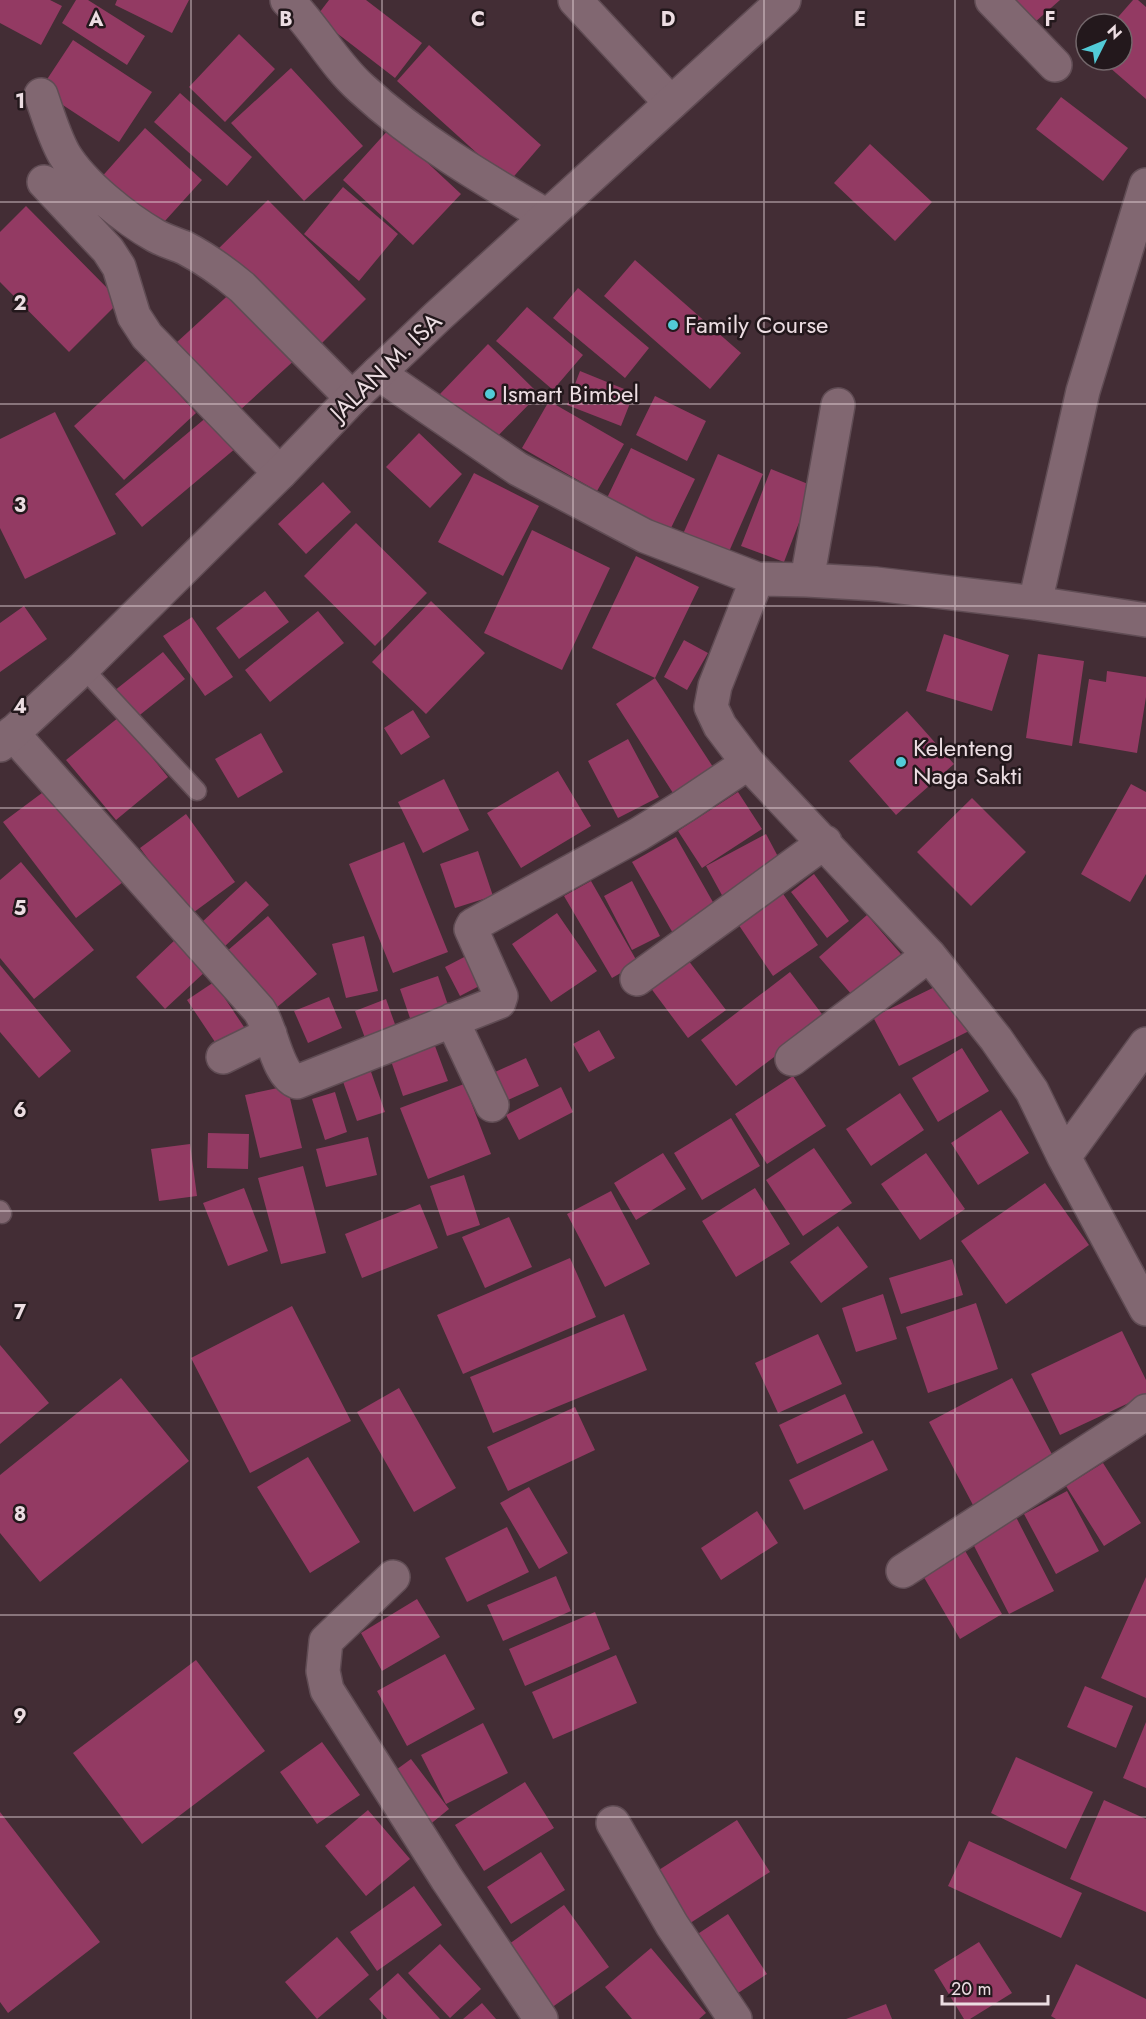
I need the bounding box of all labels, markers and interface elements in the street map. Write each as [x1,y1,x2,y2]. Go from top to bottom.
text: A [88,5,104,34]
text: B [279,5,293,34]
text: C [471,5,485,34]
text: D [661,5,675,34]
text: E [854,5,866,34]
text: F [1044,5,1056,34]
north arrow [1074,12,1134,72]
text: N [1102,20,1127,45]
text: 1 [15,87,25,116]
text: 2 [13,289,27,318]
street label: JALAN M. ISA [320,304,450,431]
place label: Family Course [685,307,828,342]
marker: Family Course [666,318,680,332]
place label: Ismart Bimbel [502,376,639,411]
marker: Ismart Bimbel [483,387,497,401]
text: 3 [14,491,26,520]
text: 4 [13,692,27,721]
place label: Kelenteng Naga Sakti [913,730,1023,793]
marker: Kelenteng Naga Sakti [894,755,908,769]
text: 5 [14,894,27,923]
text: 6 [13,1096,27,1125]
text: 7 [14,1298,27,1327]
text: 8 [14,1500,26,1529]
text: 9 [13,1702,27,1731]
scale bar [942,1968,1048,2006]
text: 20 m [951,1976,991,2002]

